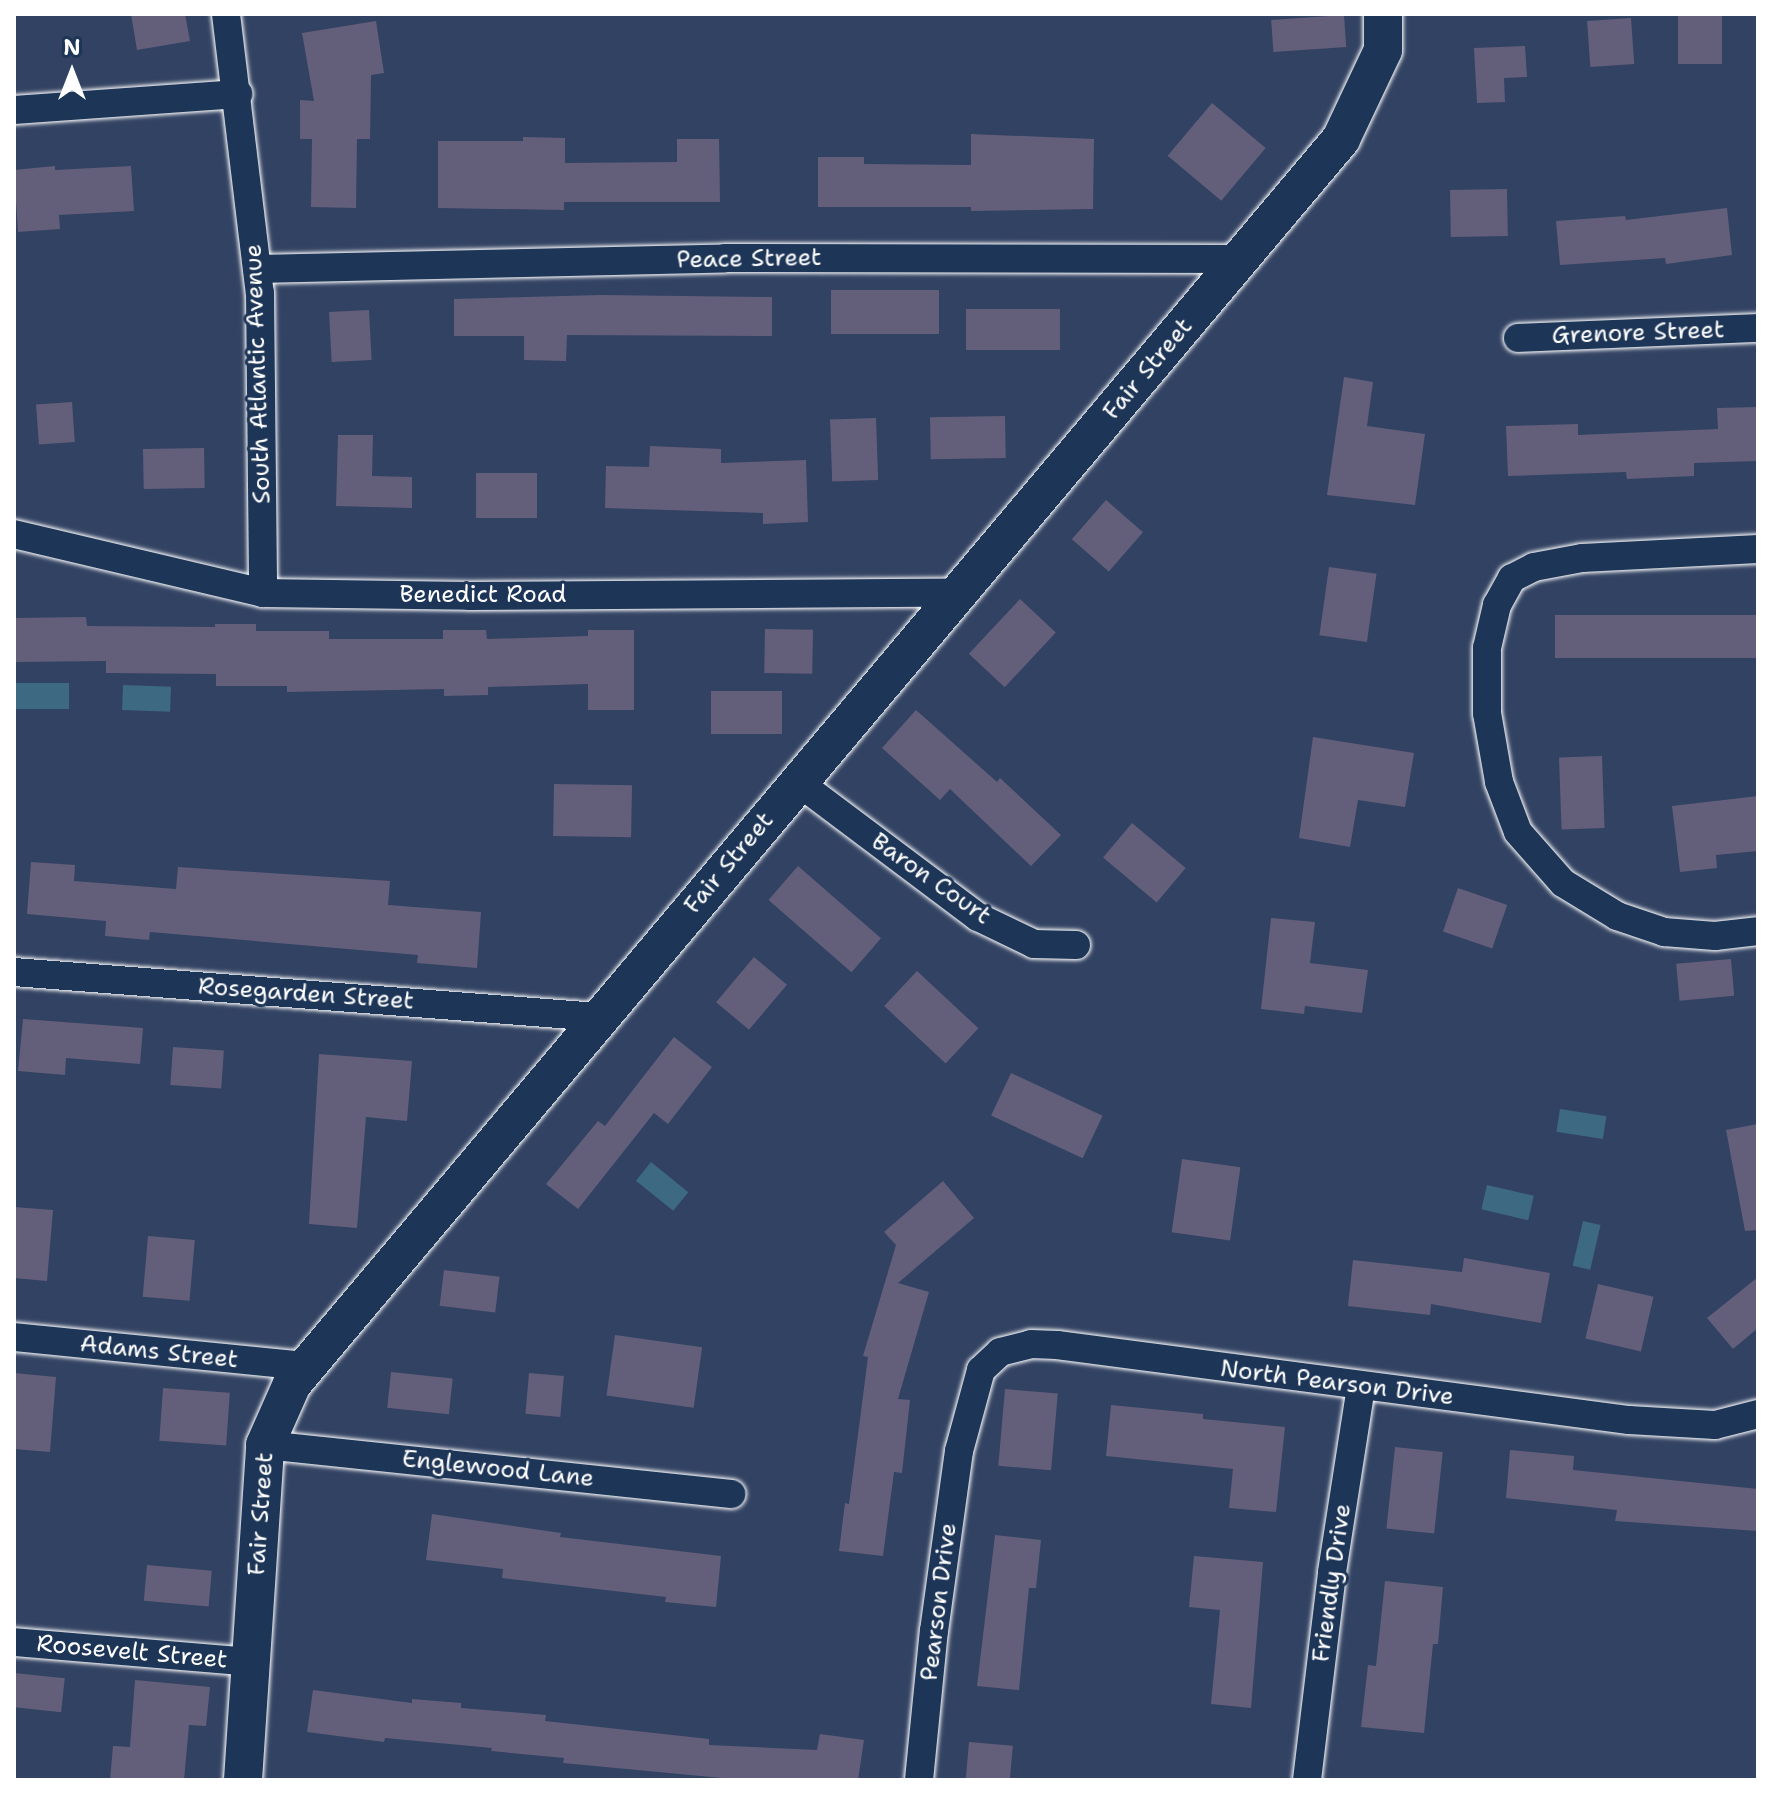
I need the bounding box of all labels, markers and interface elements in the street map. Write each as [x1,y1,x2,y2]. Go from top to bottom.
north arrow [32,32,112,112]
text: N [63,33,81,62]
street label: Peace Street [676,243,822,275]
street label: South Atlantic Avenue [239,244,277,504]
street label: Fair Street [1097,312,1199,426]
street label: Grenore Street [1551,316,1725,350]
street label: Benedict Road [399,581,567,609]
street label: Fair Street [678,806,780,920]
street label: Baron Court [866,827,996,931]
street label: Rosegarden Street [197,972,415,1016]
street label: Adams Street [79,1329,239,1375]
street label: North Pearson Drive [1219,1354,1455,1412]
street label: Englewood Lane [401,1445,595,1493]
street label: Fair Street [242,1451,280,1577]
street label: Friendly Drive [1307,1502,1357,1664]
street label: Pearson Drive [915,1521,963,1683]
street label: Roosevelt Street [35,1629,229,1675]

